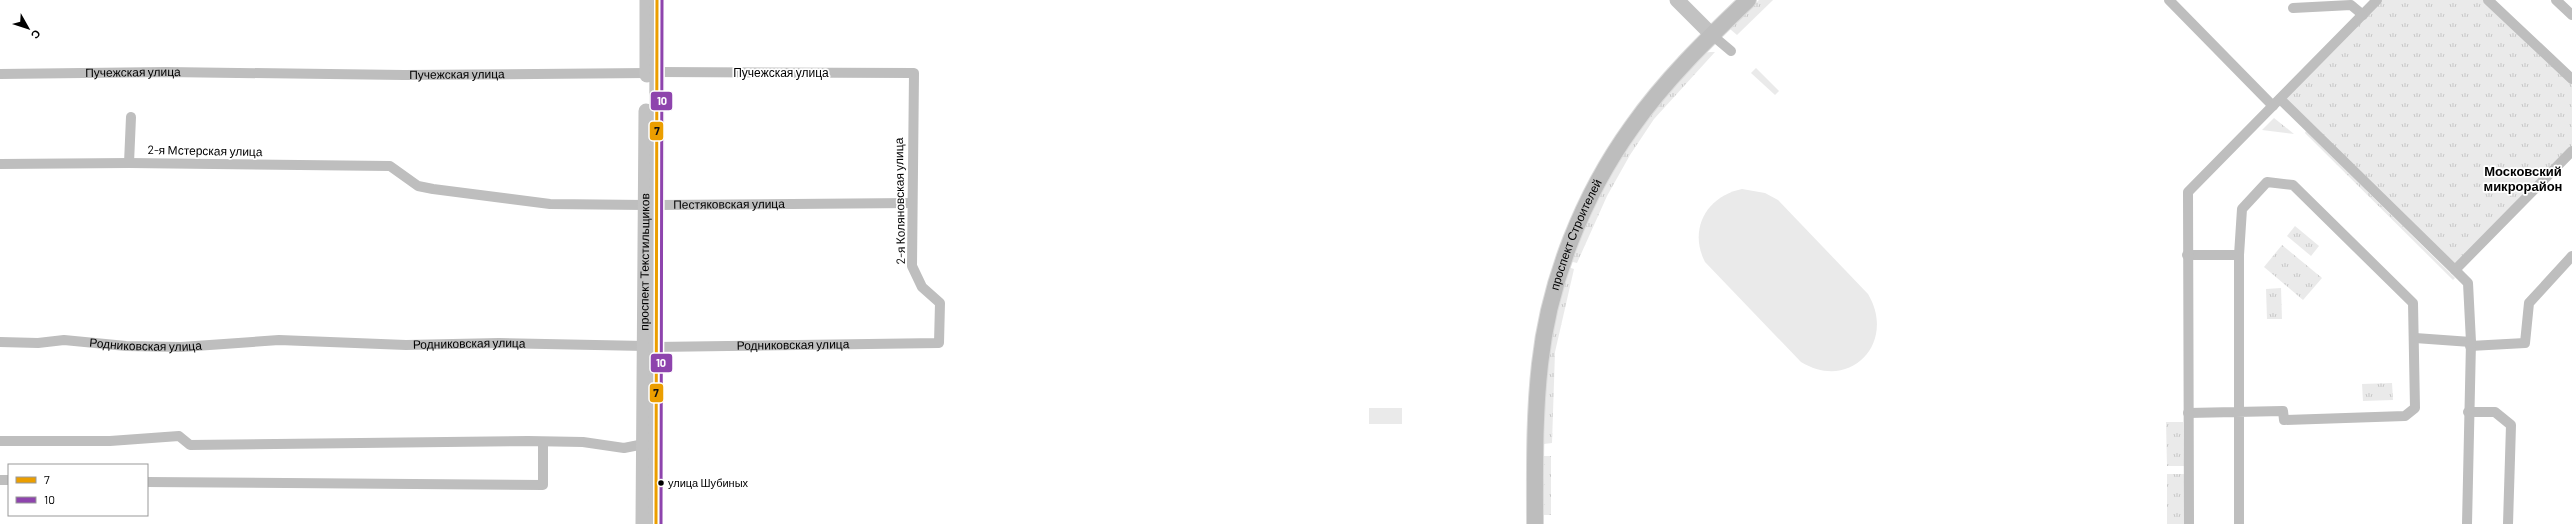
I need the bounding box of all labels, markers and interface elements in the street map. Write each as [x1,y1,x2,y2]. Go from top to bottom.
north arrow [8,8,48,48]
text: С [29,27,44,42]
street label: Пучежская улица [85,64,181,80]
street label: Пучежская улица [733,65,829,80]
street label: Пучежская улица [409,66,505,82]
line badge: 10 [650,91,673,111]
text: 10 [657,94,667,107]
line badge: 7 [649,121,664,141]
text: 7 [654,124,660,137]
street label: 2-я Коляновская улица [891,137,908,264]
street label: 2-я Мстерская улица [147,142,263,159]
district label: Московский микрорайон [2484,163,2562,194]
street label: проспект Строителей [1547,176,1604,292]
street label: проспект Текстильщиков [636,193,652,331]
street label: Пестяковская улица [673,196,785,211]
street label: Родниковская улица [89,334,203,354]
street label: Родниковская улица [413,335,526,352]
street label: Родниковская улица [737,336,850,353]
line badge: 10 [650,353,673,373]
text: 10 [656,356,666,369]
line badge: 7 [649,383,664,403]
text: 7 [653,386,659,399]
legend [8,464,148,516]
text: 7 [44,472,50,486]
place label: улица Шубиных [668,476,749,489]
marker: улица Шубиных [656,478,666,488]
text: 10 [44,492,55,506]

